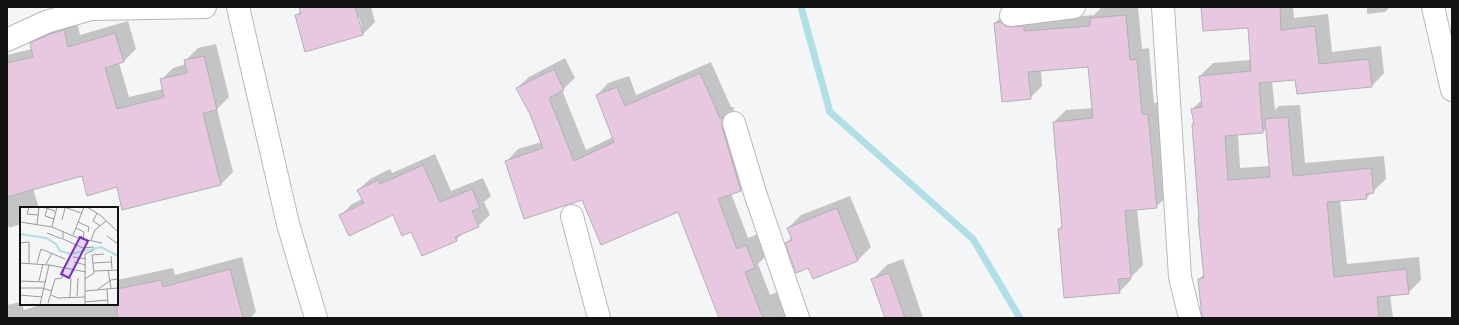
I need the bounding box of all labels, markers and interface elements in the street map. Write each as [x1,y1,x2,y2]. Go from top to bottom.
inset map [20,207,118,305]

